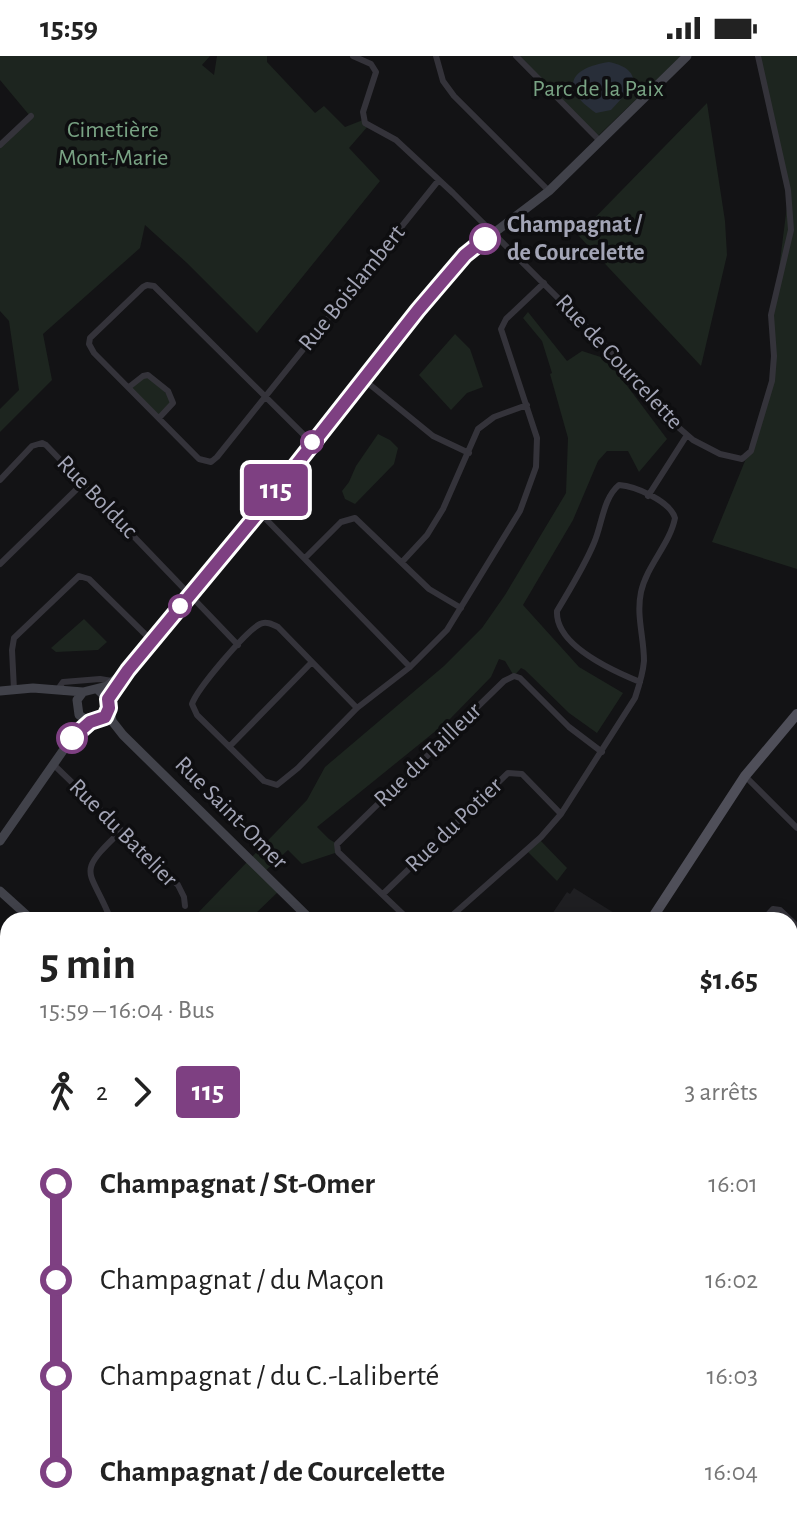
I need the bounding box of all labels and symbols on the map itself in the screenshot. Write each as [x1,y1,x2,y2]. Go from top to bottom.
park label: Parc de la Paix [532,77,664,101]
park label: Cimetière Mont-Marie [58,118,168,170]
place label: Champagnat / de Courcelette [507,213,645,265]
street label: Rue Boislambert [294,220,410,355]
marker: Champagnat / de Courcelette [470,224,500,254]
street label: Rue de Courcelette [551,290,687,434]
unlabelled marker [301,431,323,453]
street label: Rue Bolduc [52,451,142,543]
line badge: 115 [230,464,322,516]
unlabelled marker [169,595,191,617]
street label: Rue du Tailleur [370,698,486,812]
unlabelled marker [57,723,87,753]
street label: Rue Saint-Omer [170,752,292,874]
street label: Rue du Potier [401,773,507,877]
street label: Rue du Batelier [64,774,182,892]

